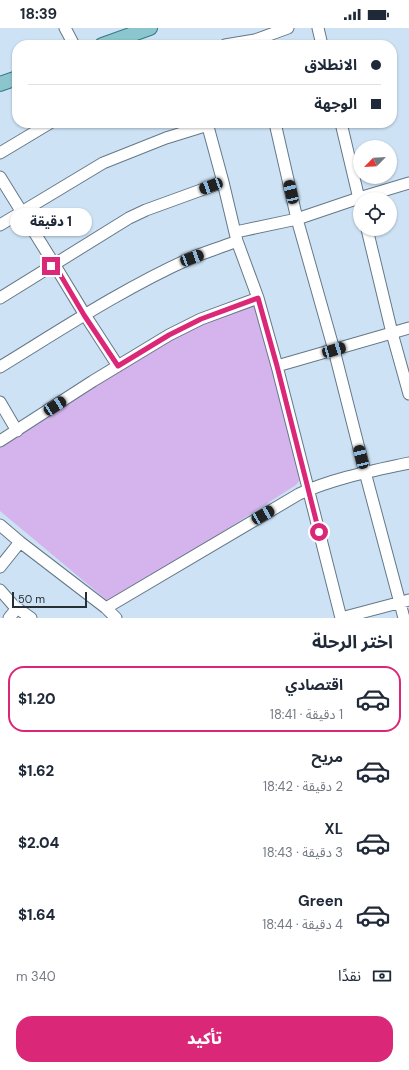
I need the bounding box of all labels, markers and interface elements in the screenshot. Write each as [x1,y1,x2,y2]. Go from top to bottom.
text: 18:39 [20,4,57,24]
text: الانطلاق [305,55,357,75]
text: الوجهة [314,94,357,114]
north arrow [353,140,397,184]
map controls [353,140,397,236]
car [198,176,224,196]
car [282,179,300,205]
button: locate [353,192,397,236]
callout: 1 دقيقة [10,208,92,236]
text: 1 دقيقة [30,213,72,230]
car [179,248,205,268]
route end [42,257,60,275]
car [321,341,347,359]
car [42,394,68,418]
car [352,444,370,470]
car [250,504,276,526]
route start [310,523,328,541]
scale bar [12,590,87,609]
text: 50 m [18,592,45,606]
text: اختر الرحلة [312,630,393,654]
text: اقتصادي [285,675,343,695]
icon: car [355,681,391,717]
text: $1.20 [18,689,56,709]
text: 1 دقيقة · 18:41 [270,706,343,723]
text: مريح [311,747,343,767]
icon: car [355,753,391,789]
text: $1.62 [18,761,54,781]
text: 2 دقيقة · 18:42 [263,778,343,795]
text: XL [325,819,343,839]
icon: car [355,825,391,861]
text: $2.04 [18,833,59,853]
text: 3 دقيقة · 18:43 [263,844,343,861]
text: Green [298,891,343,911]
icon: car [355,897,391,933]
text: $1.64 [18,905,55,925]
text: 4 دقيقة · 18:44 [262,916,343,933]
icon: cash [371,965,393,987]
text: نقدًا [338,966,361,986]
text: 340 m [16,968,56,985]
button: تأكيد [16,1016,393,1062]

